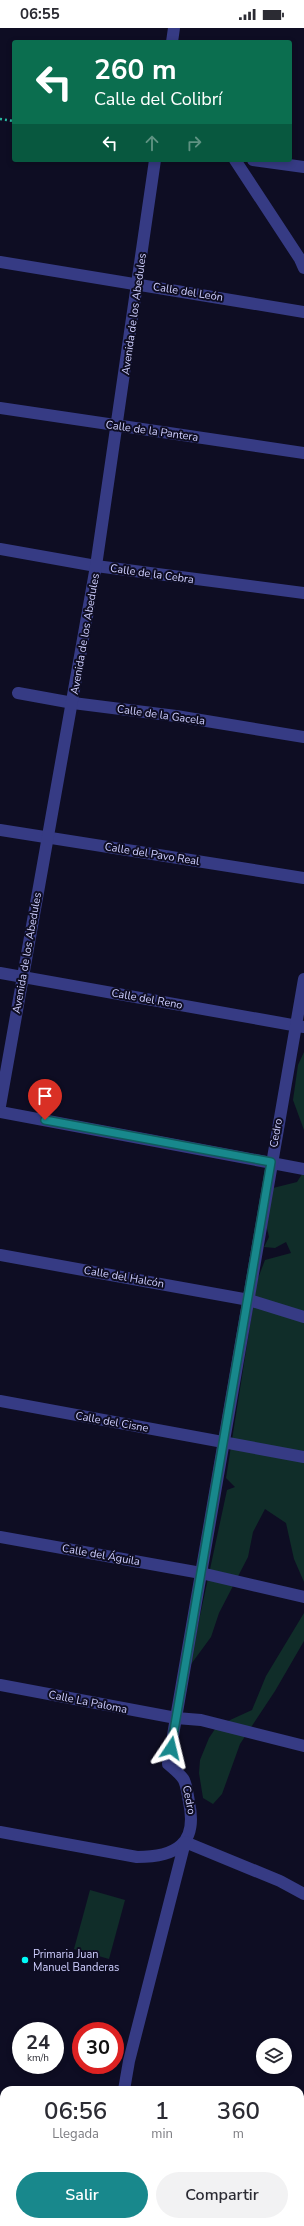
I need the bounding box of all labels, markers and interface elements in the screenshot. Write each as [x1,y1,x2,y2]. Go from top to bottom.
text: 06:55 [20,4,60,24]
text: 260 m [94,51,177,89]
icon: left [28,56,80,108]
text: Calle del Colibrí [94,87,222,111]
icon: left [99,132,121,154]
icon: ahead [141,132,163,154]
icon: right [183,132,205,154]
street label: Avenida de los Abedules [118,252,150,376]
street label: Calle del León [152,279,224,305]
street label: Calle de la Pantera [105,417,199,445]
street label: Calle de la Cebra [109,561,195,587]
street label: Avenida de los Abedules [67,572,103,696]
street label: Calle de la Gacela [116,701,206,729]
street label: Calle del Pavo Real [104,839,201,869]
street label: Avenida de los Abedules [9,891,45,1015]
street label: Calle del Reno [110,985,184,1013]
pin [28,1079,62,1120]
icon: arrive [34,1085,56,1107]
street label: Cedro [266,1117,286,1149]
street label: Calle del Halcón [83,1263,165,1291]
street label: Calle del Cisne [74,1408,150,1436]
street label: Calle del Águila [61,1540,141,1569]
street label: Calle La Paloma [47,1687,129,1717]
position arrow [150,1727,192,1769]
street label: Cedro [179,1784,199,1816]
place label: Primaria Juan Manuel Banderas [33,1947,119,1975]
marker: Primaria Juan Manuel Banderas [20,1955,30,1965]
speed limit sign: 30 [72,2022,124,2074]
text: 24 [26,2029,50,2056]
map controls [256,2038,292,2074]
button: layers [256,2038,292,2074]
text: km/h [27,2051,49,2065]
text: 06:56 [44,2095,107,2127]
text: 1 [155,2095,169,2127]
text: 360 [217,2095,260,2127]
text: Llegada [52,2125,99,2143]
text: min [151,2125,173,2143]
text: m [233,2125,244,2143]
button: Salir [16,2172,148,2218]
button: Compartir [156,2172,288,2218]

